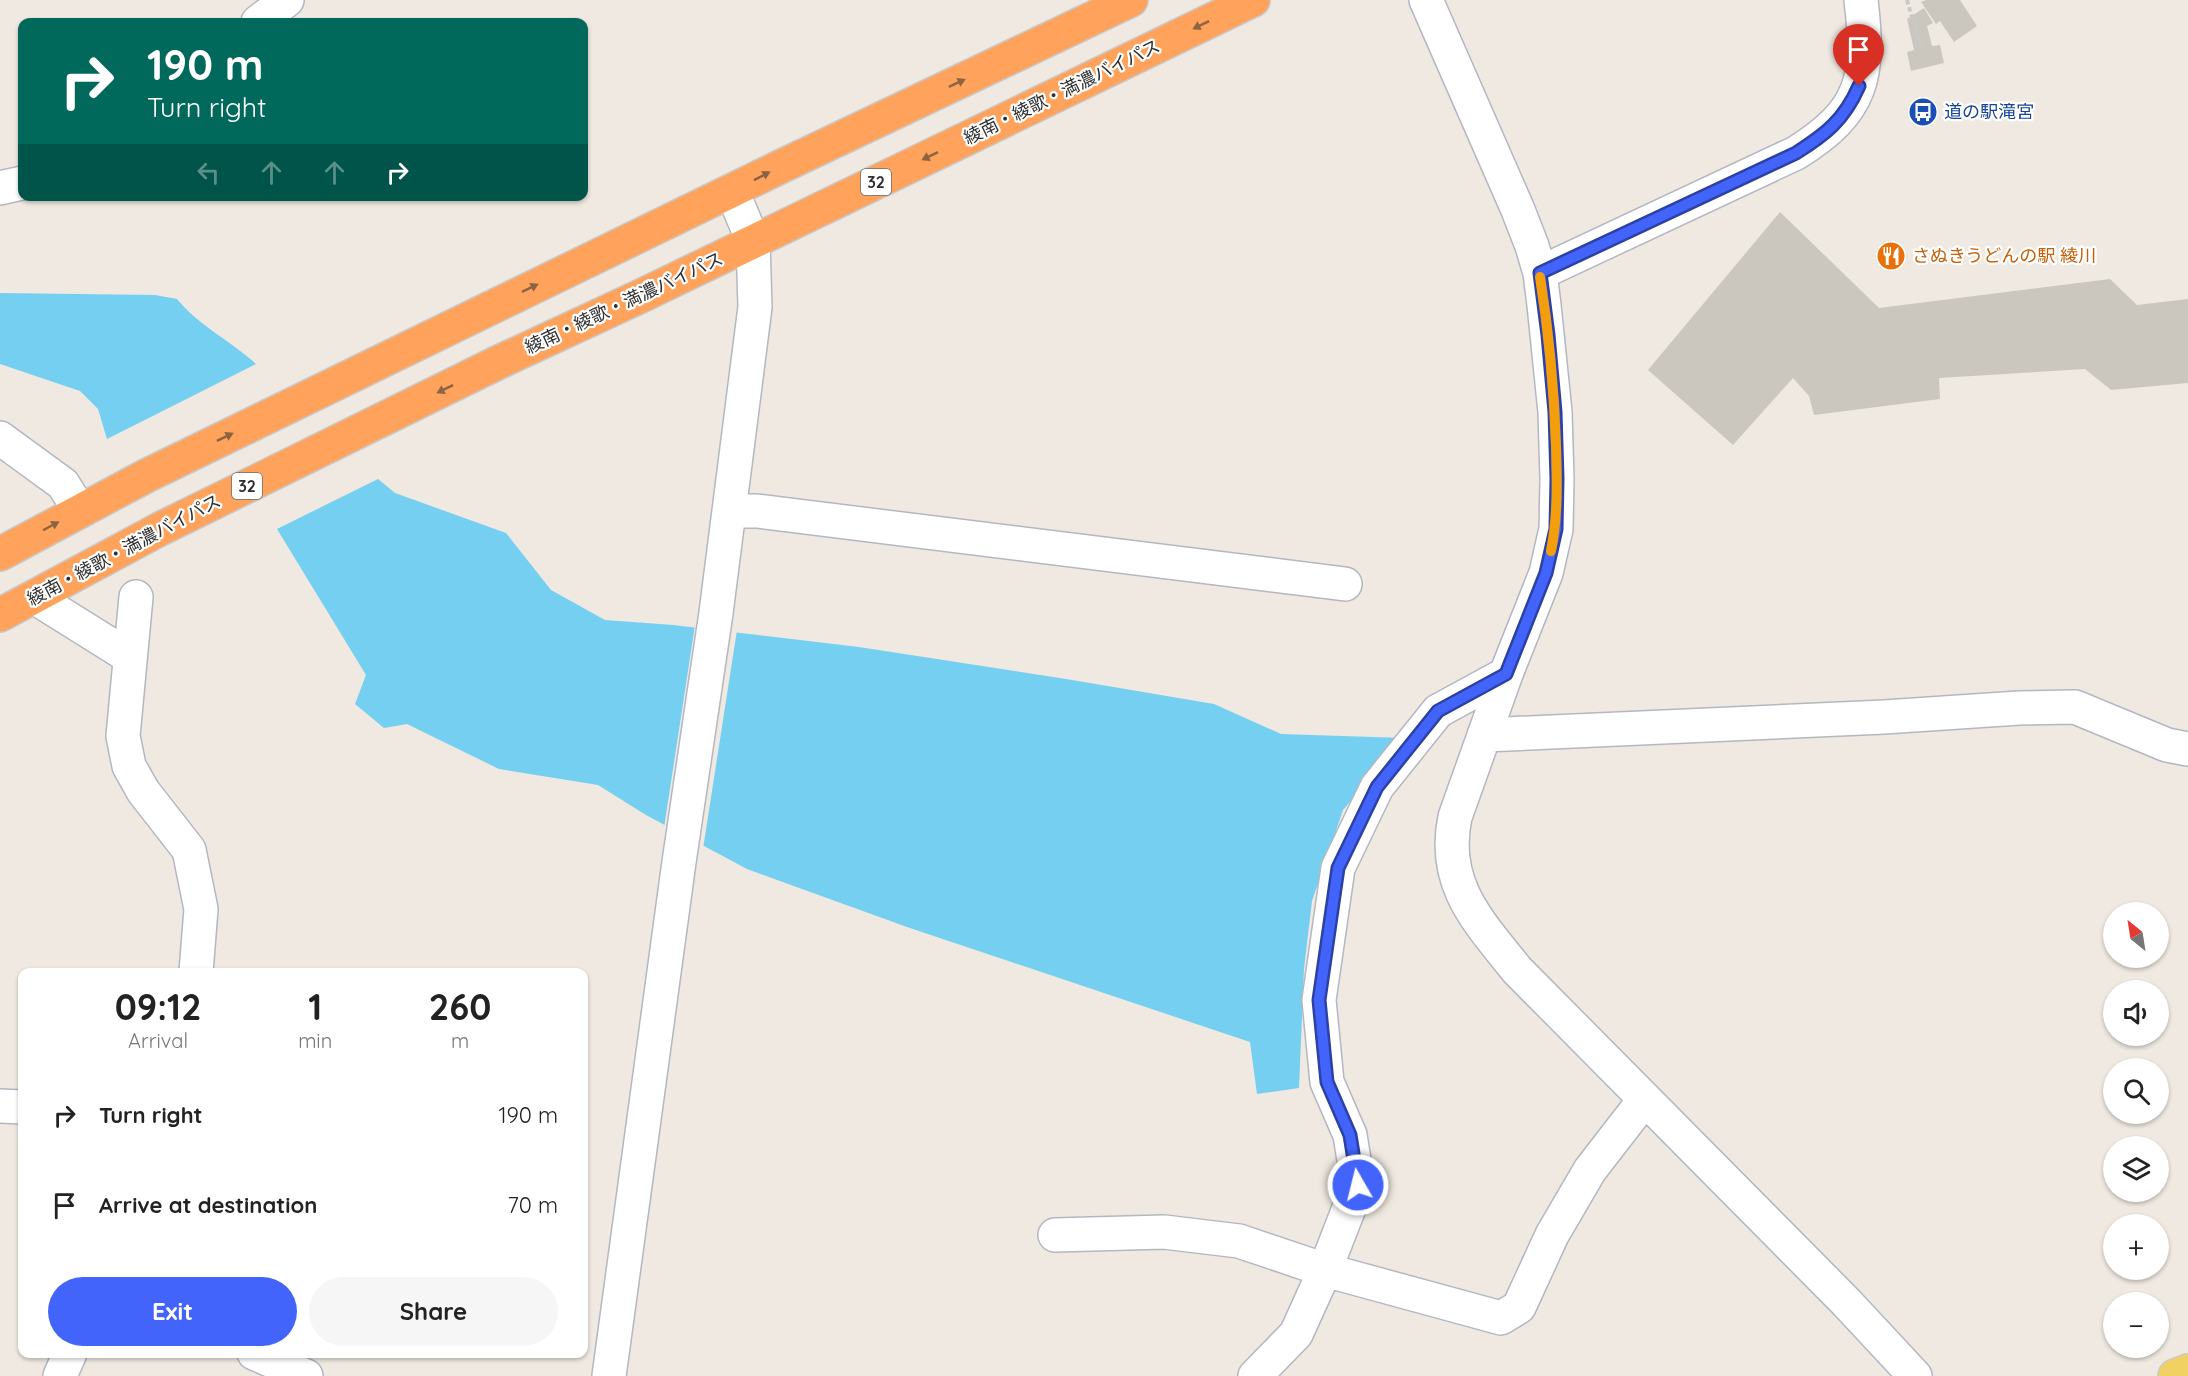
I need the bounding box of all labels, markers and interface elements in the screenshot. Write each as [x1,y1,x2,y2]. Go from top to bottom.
one-way arrow [1192,21,1209,30]
pin [1833,24,1884,86]
icon: arrive [1842,33,1875,66]
street label: 綾南・綾歌・満濃バイパス [960,34,1164,149]
text: 190 m [147,38,263,91]
icon: right [48,42,126,120]
one-way arrow [948,78,965,87]
text: Turn right [147,90,266,124]
bus stop icon: 道の駅滝宮 [1907,96,1939,128]
place label: 道の駅滝宮 [1944,100,2034,123]
one-way arrow [922,151,939,161]
icon: left [192,156,225,189]
icon: ahead [255,156,288,189]
icon: ahead [318,156,351,189]
icon: right [381,156,414,189]
road number: 32 [861,169,891,195]
one-way arrow [754,171,771,181]
restaurant icon: さぬきうどんの駅 綾川 [1875,240,1907,272]
place label: さぬきうどんの駅 綾川 [1912,244,2096,267]
street label: 綾南・綾歌・満濃バイパス [521,247,726,359]
one-way arrow [521,284,538,293]
one-way arrow [436,384,453,394]
one-way arrow [216,432,233,442]
road number: 32 [232,473,262,499]
street label: 綾南・綾歌・満濃バイパス [23,489,224,610]
one-way arrow [43,521,60,531]
north arrow [2103,902,2169,968]
map controls [2103,902,2169,1358]
button: sound [2103,980,2169,1046]
text: 09:12 [115,984,202,1029]
text: 1 [308,984,322,1029]
text: 260 [429,984,491,1029]
text: Arrival [128,1028,188,1053]
text: min [298,1028,332,1053]
text: m [451,1028,469,1053]
button: search [2103,1058,2169,1124]
icon: right [48,1099,81,1132]
text: Turn right [99,1101,203,1129]
text: 190 m [498,1101,558,1129]
button: layers [2103,1136,2169,1202]
position arrow [1326,1153,1390,1217]
icon: arrive [48,1189,81,1222]
text: Arrive at destination [99,1191,317,1219]
text: 70 m [508,1191,558,1219]
button: + [2103,1214,2169,1280]
button: Exit [48,1277,297,1346]
button: Share [309,1277,558,1346]
button: − [2103,1292,2169,1358]

